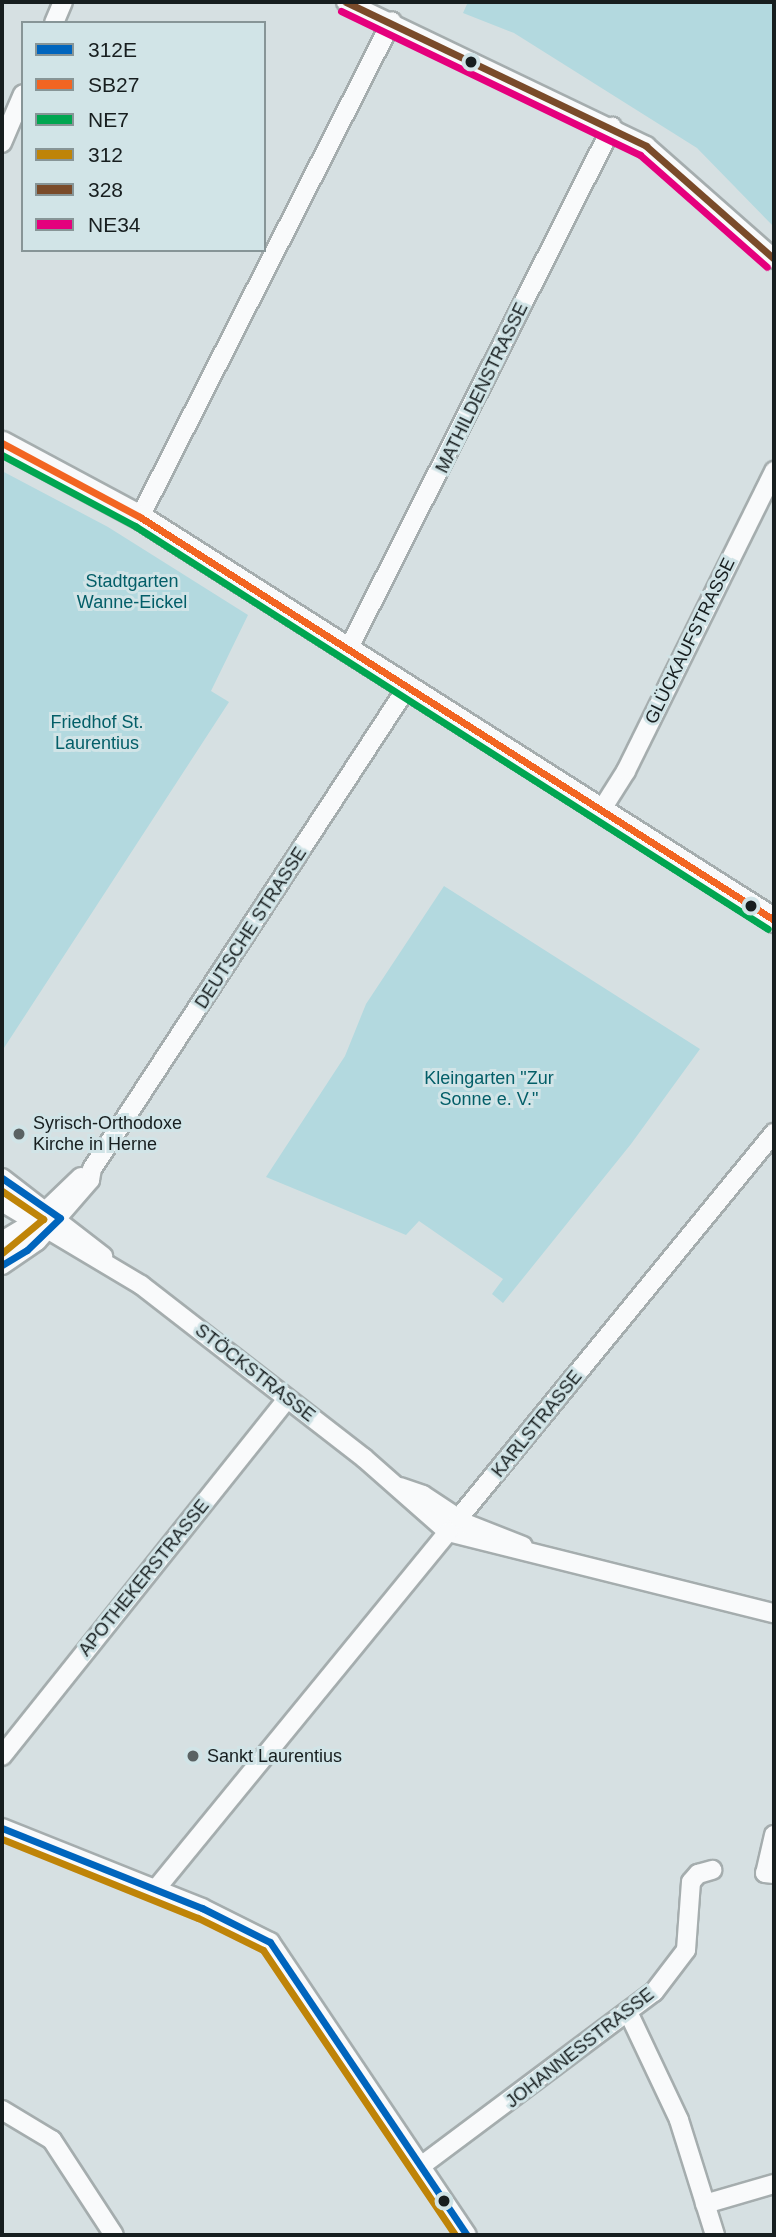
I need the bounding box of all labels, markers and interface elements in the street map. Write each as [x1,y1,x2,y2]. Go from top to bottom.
legend [21,21,266,252]
text: 312E [88,38,137,61]
unlabelled marker [464,55,478,69]
text: SB27 [88,73,139,96]
text: NE7 [88,108,129,131]
text: 312 [88,143,123,166]
text: 328 [88,178,123,201]
text: NE34 [88,213,141,236]
street label: MATHILDENSTRASSE [431,299,533,477]
street label: GLÜCKAUFSTRASSE [640,554,740,728]
park label: Stadtgarten Wanne-Eickel [77,571,187,614]
park label: Friedhof St. Laurentius [50,712,144,754]
street label: DEUTSCHE STRASSE [191,843,311,1013]
unlabelled marker [744,899,758,913]
park label: Kleingarten "Zur Sonne e. V." [424,1068,554,1110]
place label: Syrisch-Orthodoxe Kirche in Herne [33,1113,182,1156]
marker: Syrisch-Orthodoxe Kirche in Herne [11,1126,27,1142]
street label: STÖCKSTRASSE [191,1320,319,1426]
street label: KARLSTRASSE [487,1366,587,1482]
street label: APOTHEKERSTRASSE [74,1495,214,1661]
place label: Sankt Laurentius [207,1745,342,1767]
marker: Sankt Laurentius [185,1748,201,1764]
street label: JOHANNESSTRASSE [502,1983,658,2113]
unlabelled marker [437,2194,451,2208]

